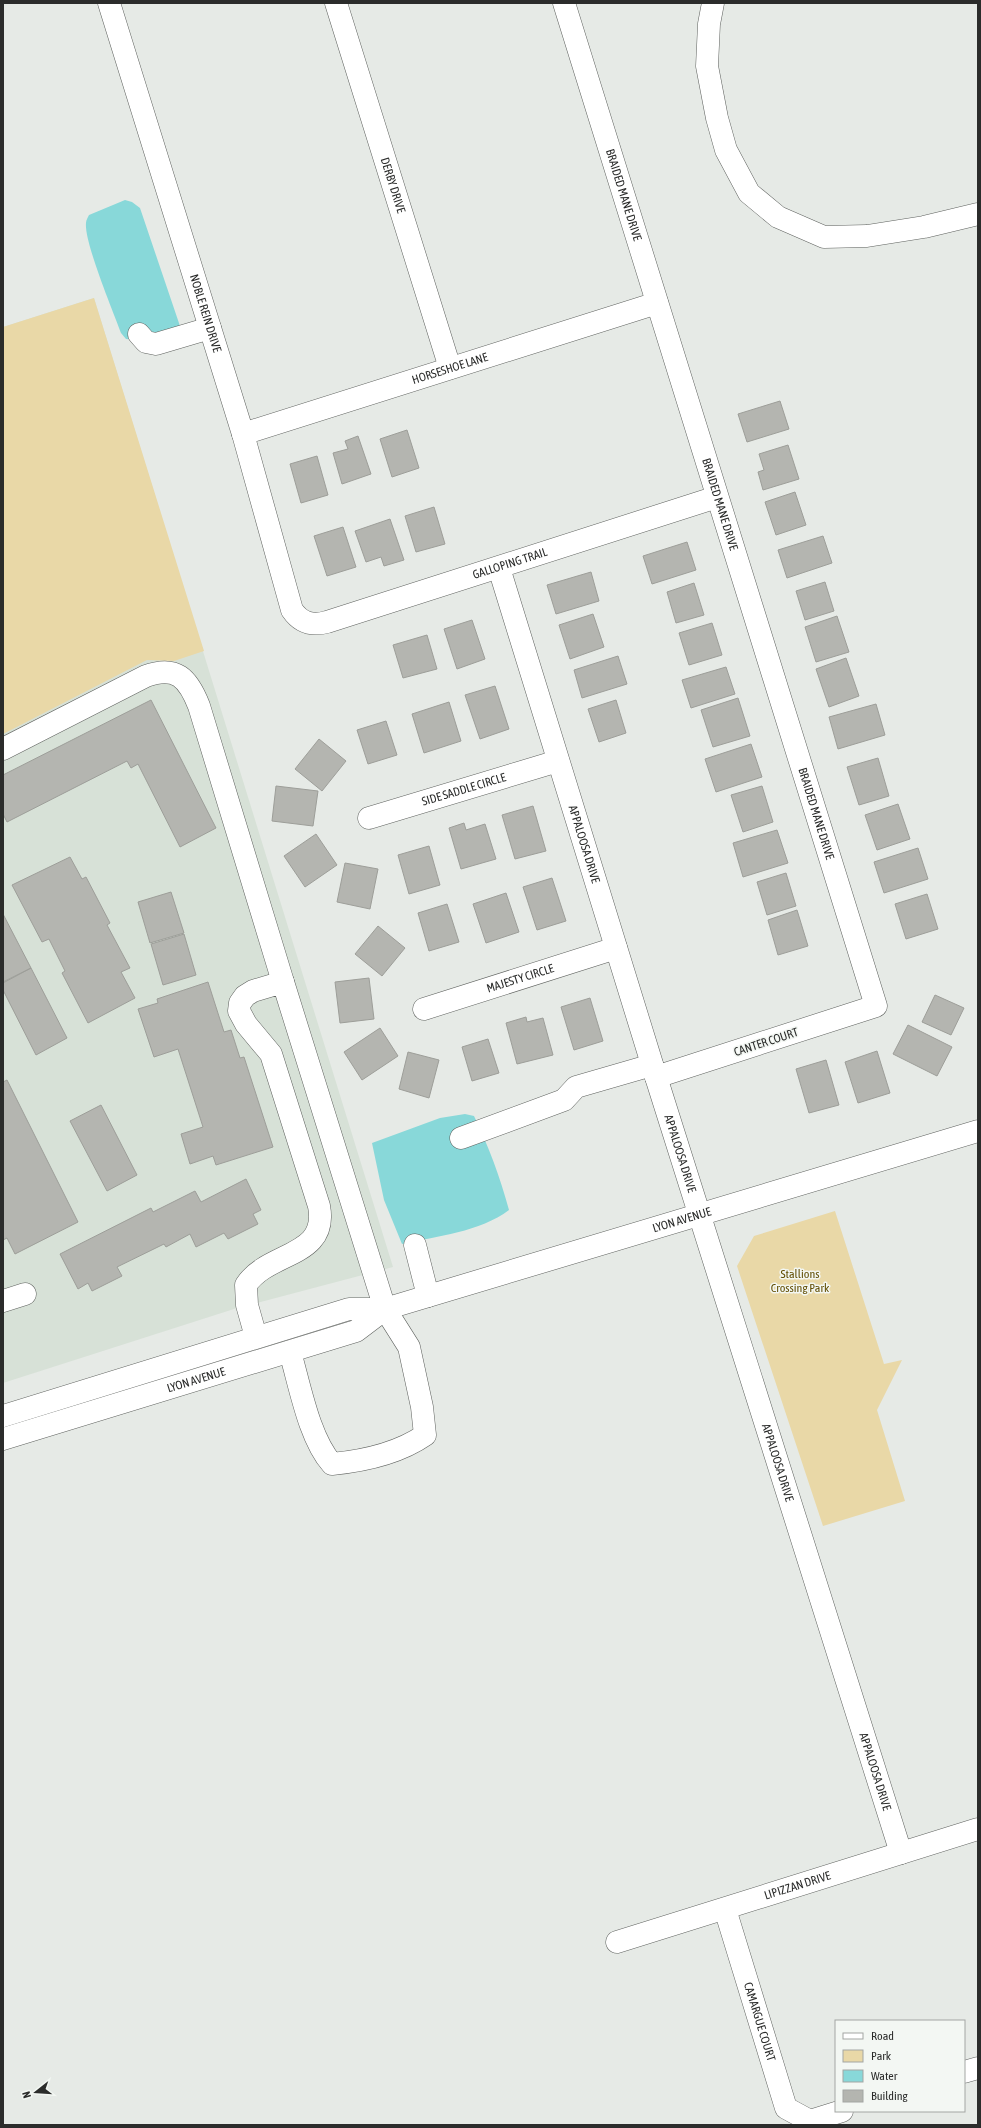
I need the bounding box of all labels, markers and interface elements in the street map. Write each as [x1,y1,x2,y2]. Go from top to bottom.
street label: BRAIDED MANE DRIVE [603,147,645,243]
street label: DERBY DRIVE [378,156,408,215]
street label: NOBLE REIN DRIVE [187,273,224,354]
street label: HORSESHOE LANE [410,350,490,387]
street label: BRAIDED MANE DRIVE [699,457,741,552]
street label: GALLOPING TRAIL [471,545,549,582]
street label: BRAIDED MANE DRIVE [795,766,837,861]
street label: SIDE SADDLE CIRCLE [420,770,507,809]
street label: APPALOOSA DRIVE [566,803,603,885]
street label: MAJESTY CIRCLE [485,961,556,996]
street label: CANTER COURT [732,1025,801,1059]
street label: APPALOOSA DRIVE [661,1113,699,1194]
street label: LYON AVENUE [651,1205,713,1235]
park label: Stallions Crossing Park [771,1267,830,1295]
street label: LYON AVENUE [165,1364,227,1395]
street label: APPALOOSA DRIVE [759,1422,797,1503]
street label: APPALOOSA DRIVE [856,1731,894,1812]
street label: LIPIZZAN DRIVE [762,1869,832,1903]
street label: CAMARGUE COURT [741,1981,778,2064]
legend [835,2020,965,2112]
text: Road [871,2029,894,2043]
text: Park [871,2049,892,2063]
text: Water [871,2069,898,2083]
north arrow [16,2072,56,2112]
text: Building [871,2089,909,2103]
text: N [20,2090,33,2100]

